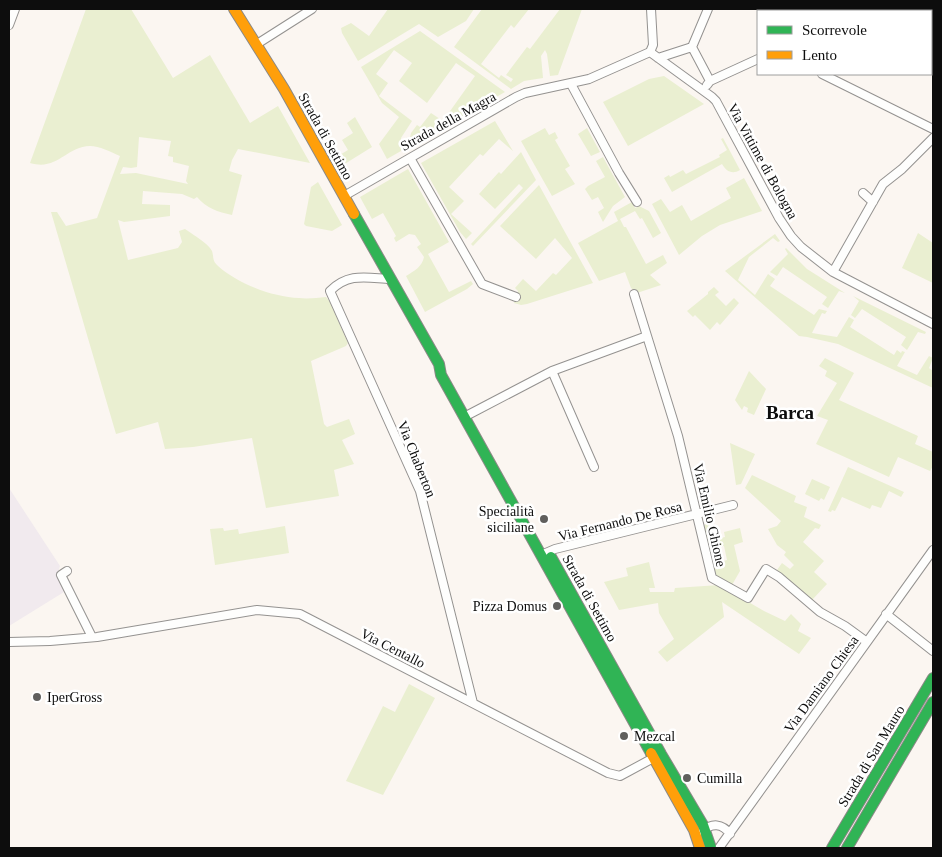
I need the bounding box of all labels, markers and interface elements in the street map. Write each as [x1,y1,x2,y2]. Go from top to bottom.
legend [757,10,932,75]
text: Scorrevole [802,22,867,38]
text: Lento [802,47,837,63]
street label: Strada della Magra [398,89,499,154]
street label: Strada di Settimo [295,90,356,182]
street label: Via Vittime di Bologna [725,101,801,222]
district label: Barca [766,402,815,423]
street label: Via Chaberton [394,419,439,500]
street label: Via Emilio Ghione [690,462,729,568]
street label: Via Fernando De Rosa [557,499,684,544]
place label: Specialità siciliane [479,504,535,535]
marker: Specialità siciliane [538,513,550,525]
street label: Strada di Settimo [559,552,620,644]
place label: Pizza Domus [473,599,547,614]
marker: Pizza Domus [551,600,563,612]
street label: Via Centallo [358,626,428,671]
street label: Via Damiano Chiesa [781,632,862,736]
place label: IperGross [47,690,102,705]
marker: IperGross [31,691,43,703]
street label: Strada di San Mauro [835,703,908,810]
place label: Mezcal [634,729,675,744]
marker: Mezcal [618,730,630,742]
place label: Cumilla [697,771,743,786]
marker: Cumilla [681,772,693,784]

